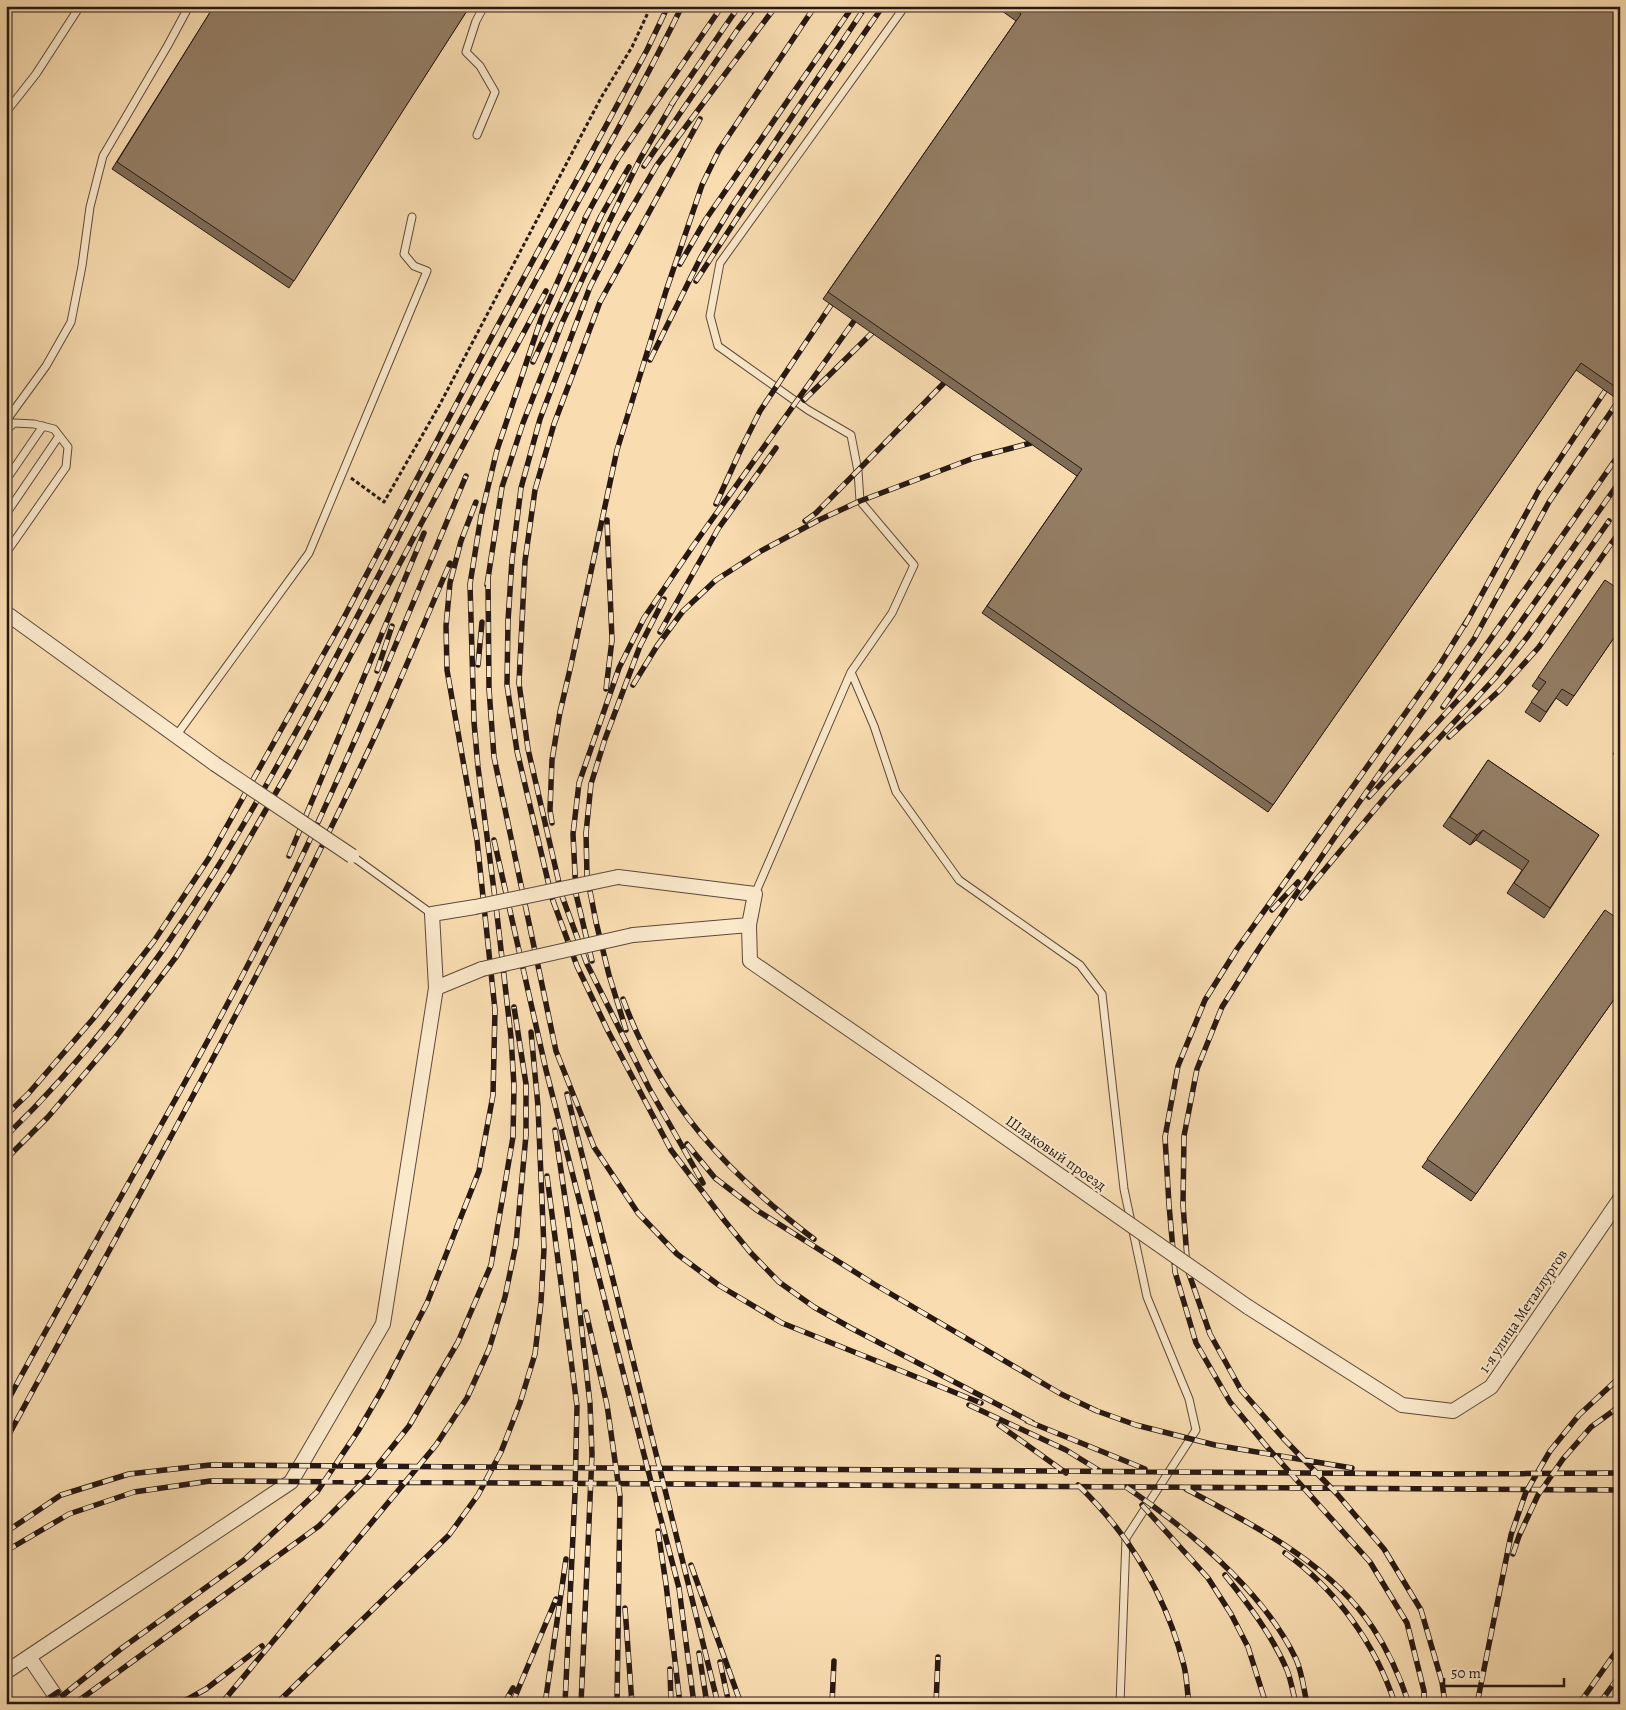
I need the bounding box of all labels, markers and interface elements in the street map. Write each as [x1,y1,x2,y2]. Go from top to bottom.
street label: Шлаковый проезд [1002,1111,1110,1195]
street label: 1-я улица Металлургов [1474,1245,1572,1377]
scale bar [1444,1655,1564,1687]
text: 50 m [1451,1663,1481,1683]

